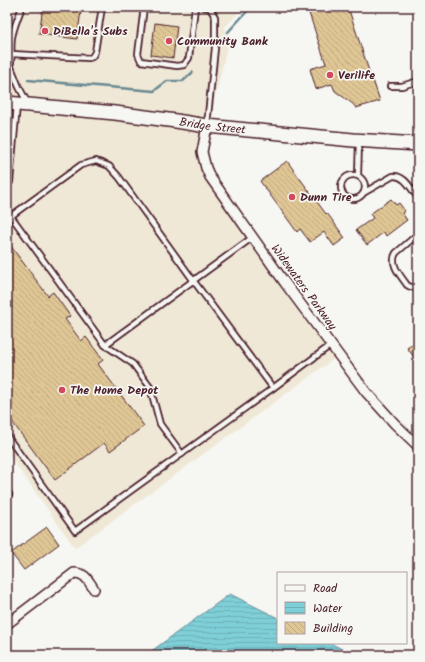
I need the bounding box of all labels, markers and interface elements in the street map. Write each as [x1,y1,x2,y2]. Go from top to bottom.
place label: DiBella's Subs [53,22,128,41]
marker: DiBella's Subs [40,26,50,36]
place label: Community Bank [177,32,269,51]
marker: Community Bank [164,36,174,46]
place label: Verilife [338,66,375,85]
marker: Verilife [325,70,335,80]
street label: Bridge Street [178,113,247,140]
place label: Dunn Tire [300,188,352,207]
marker: Dunn Tire [287,192,297,202]
street label: Widewaters Parkway [266,240,342,335]
place label: The Home Depot [70,381,159,400]
marker: The Home Depot [57,385,67,395]
legend [277,572,407,644]
text: Road [313,579,338,598]
text: Water [313,599,343,618]
text: Building [313,619,353,638]

